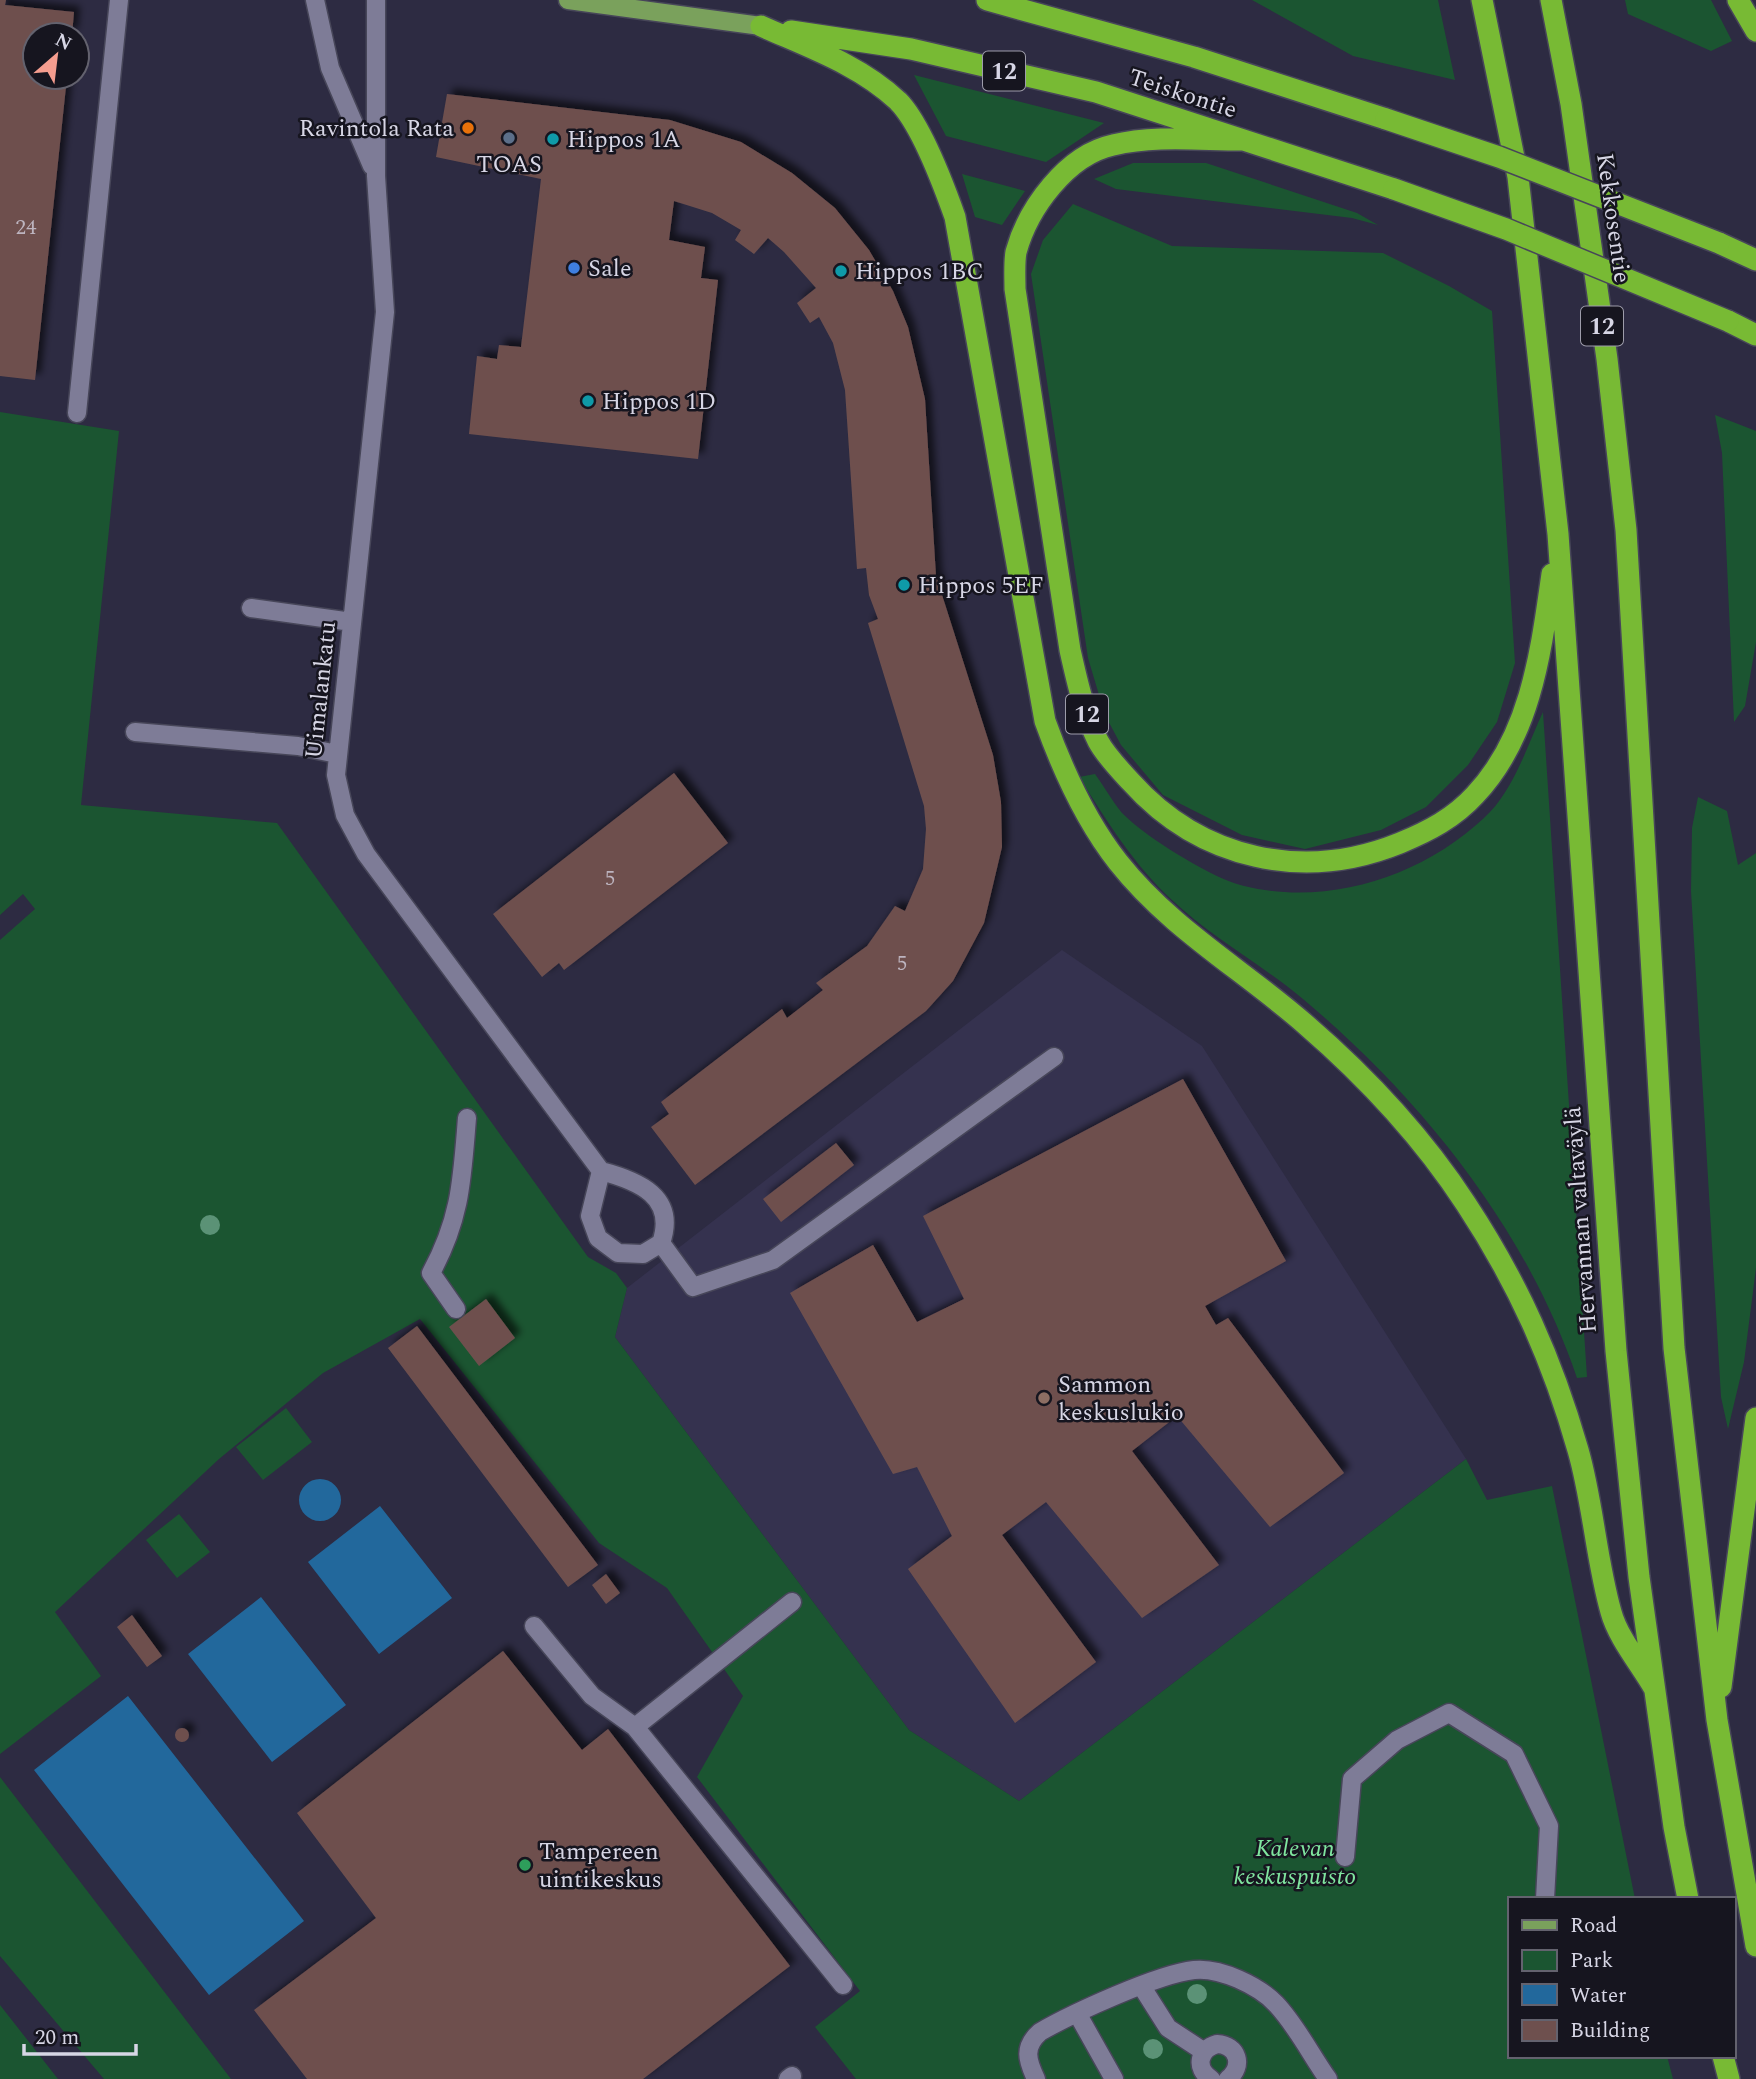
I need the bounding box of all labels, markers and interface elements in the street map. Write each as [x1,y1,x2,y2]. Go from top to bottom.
north arrow [21,21,91,91]
text: N [50,26,77,59]
road number: 12 [983,52,1025,90]
street label: Teiskontie [1124,60,1241,128]
place label: Ravintola Rata [299,111,454,147]
marker: Ravintola Rata [460,120,476,136]
place label: Hippos 1A [567,122,681,158]
marker: TOAS [501,130,517,146]
marker: Hippos 1A [545,131,561,147]
place label: TOAS [476,147,542,183]
street label: Kekkosentie [1586,151,1640,286]
house number: 24 [16,212,37,244]
place label: Sale [588,251,632,287]
place label: Hippos 1BC [855,254,984,290]
marker: Sale [566,260,582,276]
marker: Hippos 1BC [833,263,849,279]
road number: 12 [1581,306,1623,346]
place label: Hippos 1D [602,384,716,420]
marker: Hippos 1D [580,393,596,409]
place label: Hippos 5EF [918,568,1044,604]
marker: Hippos 5EF [896,577,912,593]
street label: Uimalankatu [296,619,346,761]
road number: 12 [1066,694,1108,734]
house number: 5 [605,863,615,895]
house number: 5 [897,948,907,980]
street label: Hervannan valtaväylä [1555,1105,1607,1335]
place label: Sammon keskuslukio [1058,1367,1184,1431]
marker: Sammon keskuslukio [1036,1390,1052,1406]
park label: Kalevan keskuspuisto [1234,1831,1356,1895]
place label: Tampereen uintikeskus [539,1834,662,1898]
marker: Tampereen uintikeskus [517,1857,533,1873]
legend [1508,1897,1735,2058]
text: Road [1570,1910,1617,1942]
text: Park [1570,1945,1614,1977]
text: Water [1570,1980,1626,2012]
scale bar [24,2012,136,2056]
text: Building [1570,2015,1650,2047]
text: 20 m [35,2022,79,2054]

